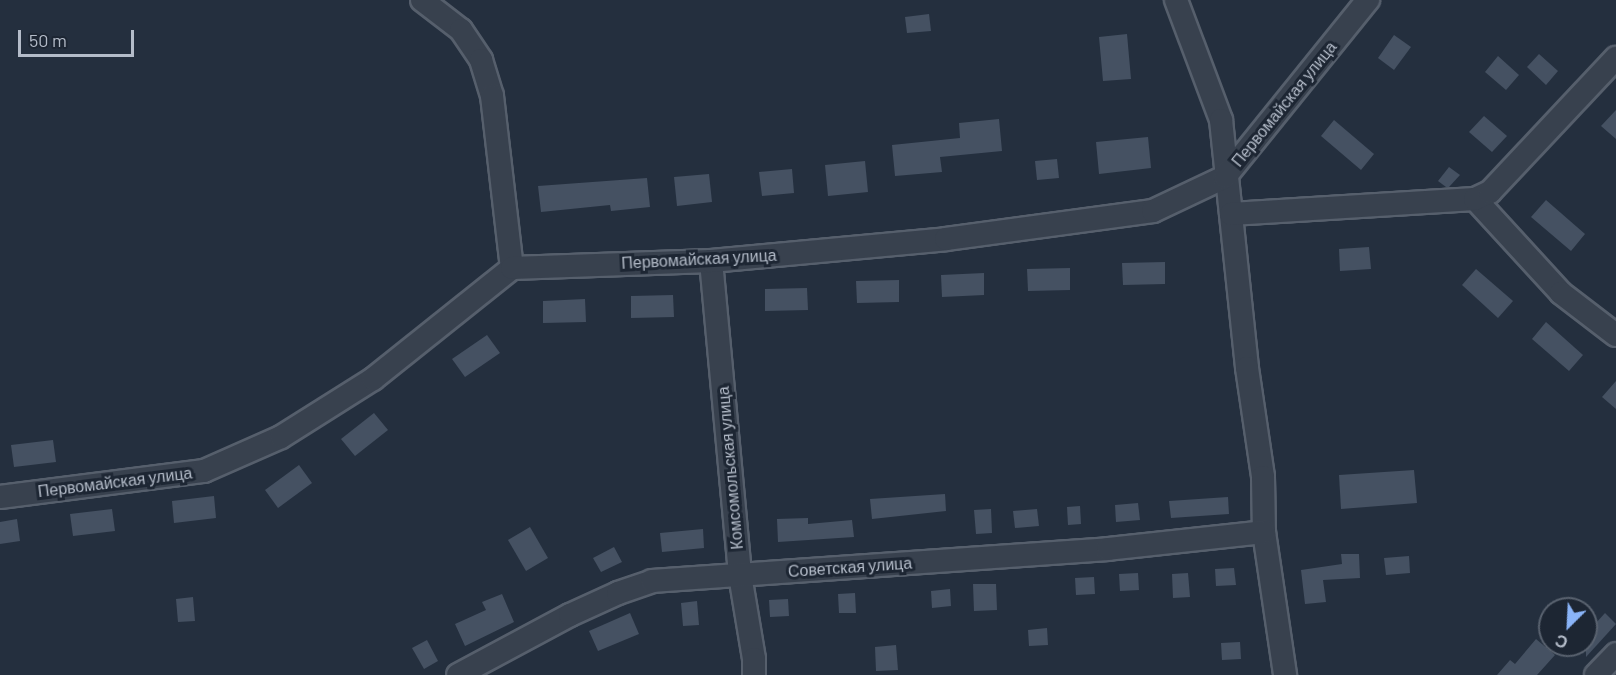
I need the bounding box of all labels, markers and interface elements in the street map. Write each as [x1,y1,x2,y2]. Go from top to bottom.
scale bar [21,18,136,56]
text: 50 m [29,29,67,51]
street label: Первомайская улица [1228,38,1340,170]
street label: Первомайская улица [621,245,777,273]
street label: Комсомольская улица [713,386,747,550]
street label: Первомайская улица [37,463,193,501]
street label: Советская улица [787,553,913,581]
north arrow [1538,597,1598,657]
text: С [1552,631,1570,653]

